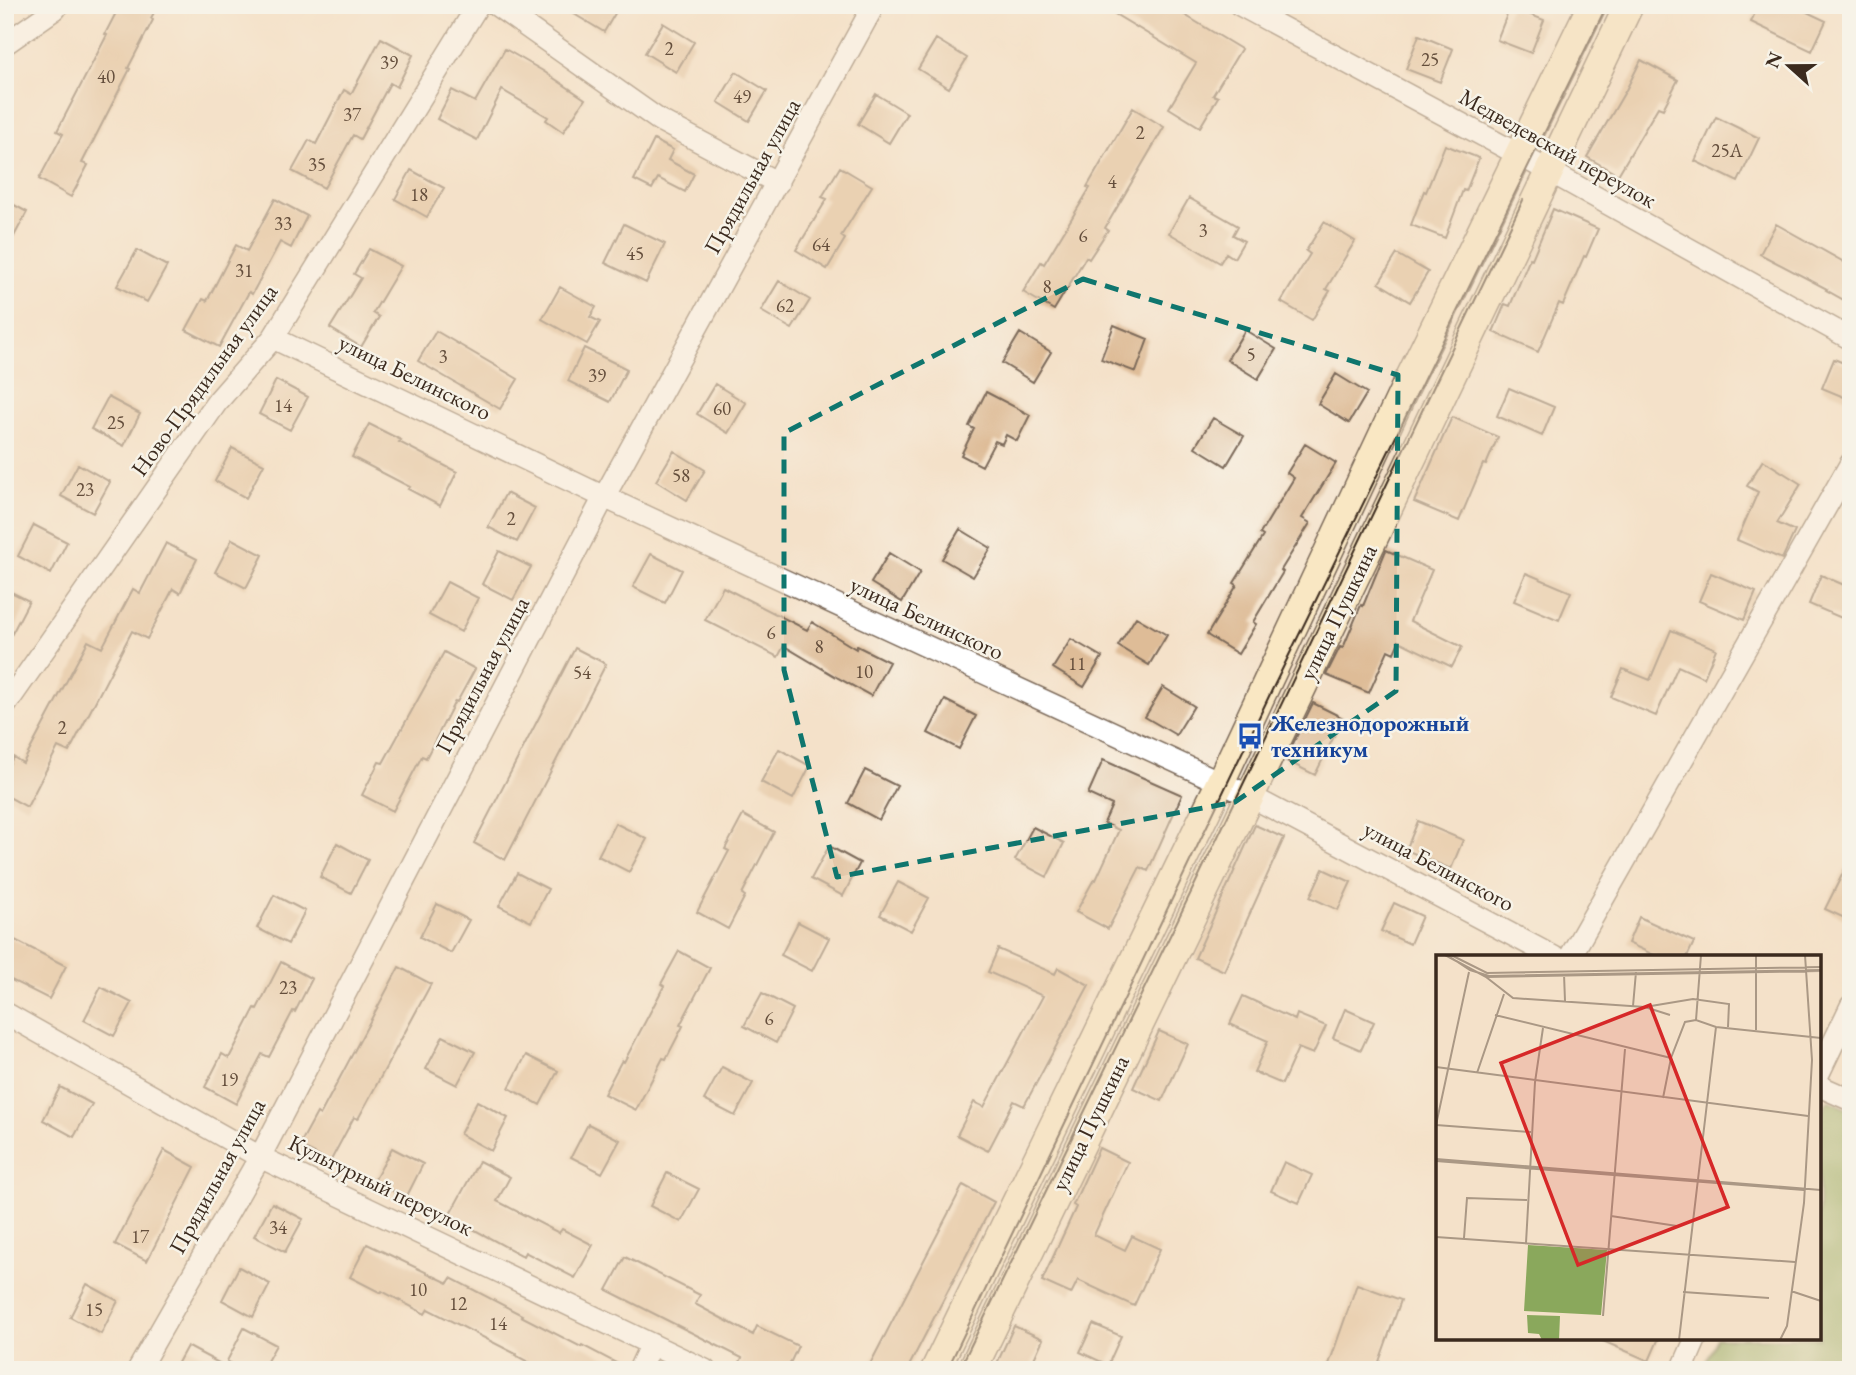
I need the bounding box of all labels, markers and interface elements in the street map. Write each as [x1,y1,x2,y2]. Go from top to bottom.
north arrow [1755,32,1825,102]
house number: 2 [664,36,674,61]
house number: 25 [1421,47,1439,72]
text: N [1759,48,1788,72]
house number: 39 [380,50,398,75]
house number: 40 [97,64,115,89]
street label: Медведевский переулок [1454,81,1662,215]
house number: 49 [733,84,751,109]
street label: Прядильная улица [697,92,808,259]
house number: 37 [343,102,362,127]
house number: 2 [1135,120,1145,145]
house number: 25А [1711,138,1744,163]
house number: 35 [308,152,326,177]
house number: 4 [1107,169,1117,194]
house number: 18 [410,182,428,207]
house number: 33 [274,211,292,236]
house number: 3 [1198,218,1208,243]
house number: 6 [1078,223,1088,248]
house number: 64 [812,232,831,257]
house number: 45 [626,241,644,266]
house number: 31 [235,258,253,283]
house number: 8 [1042,274,1052,299]
street label: Ново-Прядильная улица [124,277,284,482]
house number: 62 [776,293,794,318]
street label: улица Белинского [334,327,496,427]
house number: 5 [1246,342,1256,367]
house number: 3 [438,344,448,369]
house number: 39 [588,363,606,388]
house number: 14 [274,393,293,418]
house number: 60 [713,396,731,421]
house number: 25 [107,410,125,435]
house number: 58 [672,463,690,488]
house number: 23 [76,477,94,502]
house number: 2 [506,506,516,531]
street label: улица Пушкина [1292,538,1384,685]
street label: улица Белинского [845,569,1009,667]
street label: Прядильная улица [428,591,536,759]
house number: 6 [766,620,776,645]
house number: 8 [814,634,824,659]
house number: 11 [1068,651,1086,676]
house number: 10 [855,659,873,684]
house number: 54 [573,660,592,685]
place label: Железнодорожный техникум [1270,708,1470,764]
house number: 2 [57,715,67,740]
bus stop icon: Железнодорожный техникум [1235,721,1265,751]
street label: улица Белинского [1358,814,1520,918]
inset map [1436,955,1821,1340]
house number: 23 [279,975,297,1000]
house number: 6 [764,1006,774,1031]
street label: улица Пушкина [1044,1049,1136,1196]
house number: 19 [220,1067,238,1092]
street label: Прядильная улица [162,1092,273,1259]
street label: Культурный переулок [284,1127,478,1243]
house number: 34 [269,1215,288,1240]
house number: 17 [131,1224,150,1249]
house number: 10 [409,1277,427,1302]
house number: 12 [449,1291,467,1316]
house number: 15 [85,1297,103,1322]
house number: 14 [489,1311,508,1336]

